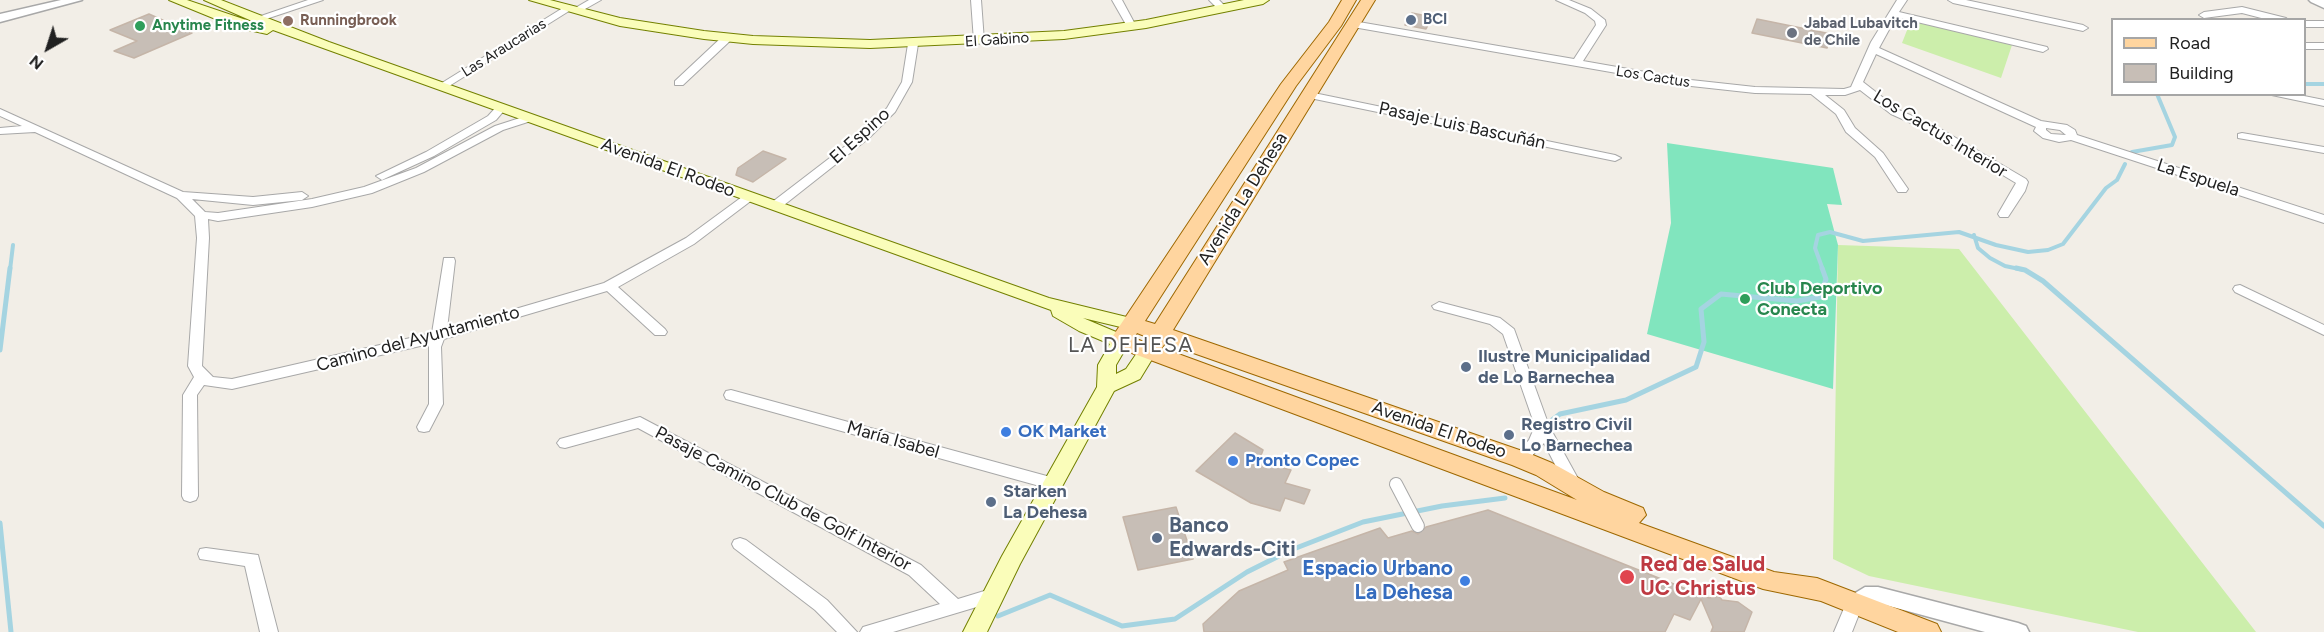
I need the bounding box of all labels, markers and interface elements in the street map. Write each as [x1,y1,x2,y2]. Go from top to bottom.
place label: BCI [1423,11,1447,29]
place label: Runningbrook [300,12,397,30]
marker: BCI [1404,13,1418,27]
marker: Runningbrook [281,14,295,28]
street label: Las Araucarias [458,15,550,81]
place label: Jabad Lubavitch de Chile [1804,15,1918,50]
place label: Anytime Fitness [152,17,264,35]
north arrow [18,18,78,78]
legend [2111,18,2306,96]
marker: Anytime Fitness [133,19,147,33]
marker: Jabad Lubavitch de Chile [1785,26,1799,40]
street label: El Gabino [964,29,1030,51]
text: Road [2169,32,2210,54]
text: N [26,51,47,74]
street label: Los Cactus [1615,62,1691,92]
text: Building [2169,62,2234,84]
street label: Los Cactus Interior [1869,85,2011,183]
street label: Pasaje Luis Bascuñán [1377,98,1547,154]
street label: El Espino [825,103,895,169]
street label: Avenida La Dehesa [1194,129,1292,269]
street label: Avenida El Rodeo [598,134,738,202]
street label: La Espuela [2154,154,2242,202]
place label: Club Deportivo Conecta [1757,278,1883,320]
marker: Club Deportivo Conecta [1738,292,1752,306]
street label: Camino del Ayuntamiento [314,301,522,377]
district label: LA DEHESA [1068,333,1194,359]
place label: Ilustre Municipalidad de Lo Barnechea [1478,346,1650,388]
marker: Ilustre Municipalidad de Lo Barnechea [1459,360,1473,374]
street label: Avenida El Rodeo [1369,397,1509,463]
place label: Registro Civil Lo Barnechea [1521,414,1633,456]
street label: María Isabel [844,417,942,463]
place label: OK Market [1018,421,1107,443]
street label: Pasaje Camino Club de Golf Interior [651,422,915,576]
marker: OK Market [999,425,1013,439]
marker: Registro Civil Lo Barnechea [1502,428,1516,442]
place label: Pronto Copec [1245,450,1359,472]
marker: Pronto Copec [1226,454,1240,468]
place label: Starken La Dehesa [1003,481,1087,524]
marker: Starken La Dehesa [984,495,998,509]
place label: Banco Edwards-Citi [1169,513,1296,563]
marker: Banco Edwards-Citi [1150,531,1164,545]
place label: Red de Salud UC Christus [1640,552,1765,602]
place label: Espacio Urbano La Dehesa [1302,556,1453,606]
marker: Red de Salud UC Christus [1618,568,1636,586]
marker: Espacio Urbano La Dehesa [1458,574,1472,588]

